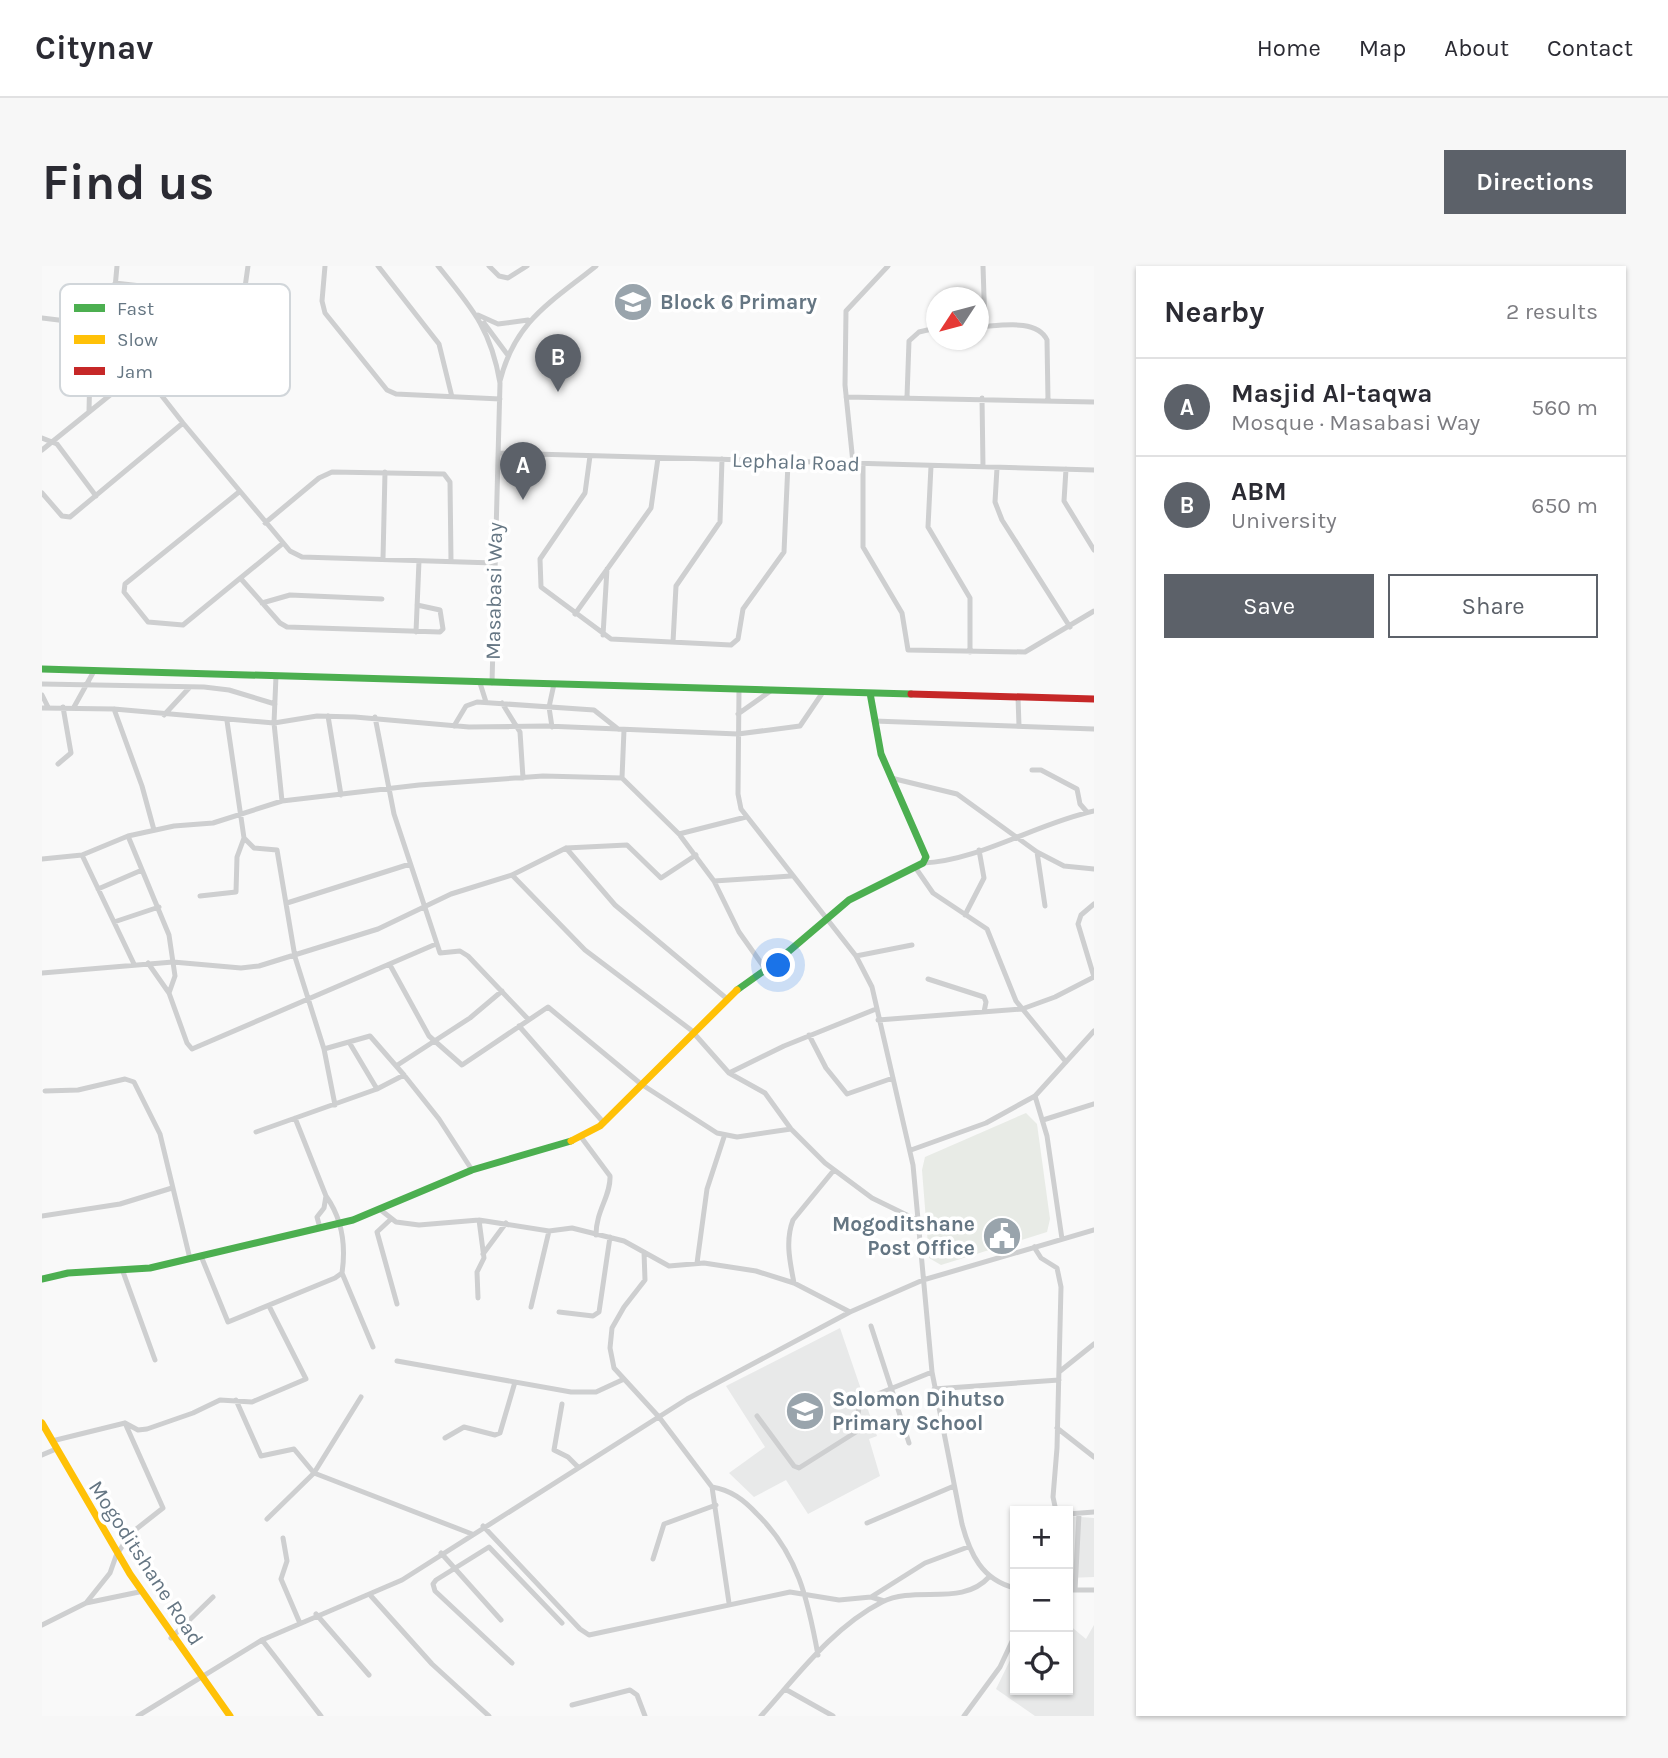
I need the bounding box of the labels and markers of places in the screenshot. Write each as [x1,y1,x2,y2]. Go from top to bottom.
school or university icon: Block 6 Primary [612,281,654,323]
place label: Block 6 Primary [660,290,818,314]
pin: B [535,334,581,392]
pin: A [500,442,546,500]
place label: Mogoditshane Post Office [832,1212,975,1260]
public building icon: Mogoditshane Post Office [981,1215,1023,1257]
place label: Solomon Dihutso Primary School [832,1387,1005,1435]
school or university icon: Solomon Dihutso Primary School [784,1390,826,1432]

